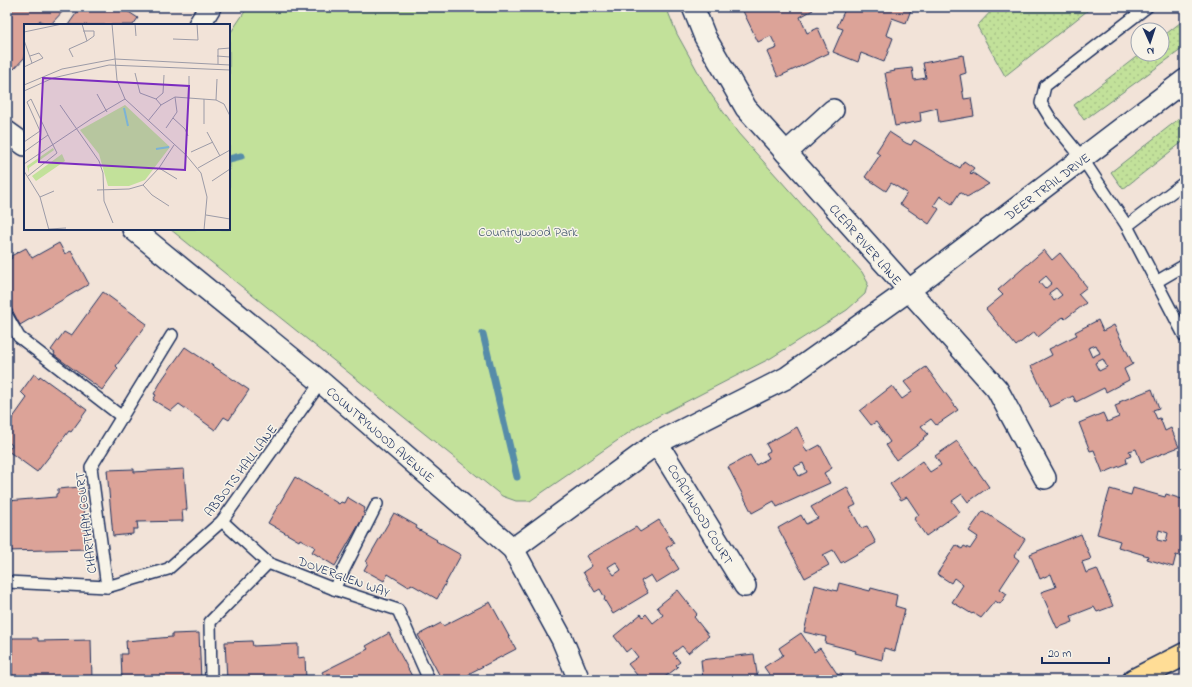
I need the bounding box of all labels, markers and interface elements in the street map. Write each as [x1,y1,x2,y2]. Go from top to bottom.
north arrow [1130,22,1170,62]
inset map [24,24,230,230]
text: N [1146,43,1155,59]
street label: DEER TRAIL DRIVE [1000,149,1095,226]
street label: CLEAR RIVER LANE [824,200,906,290]
park label: Countrywood Park [478,223,578,243]
street label: COUNTRYWOOD AVENUE [322,383,438,488]
street label: ABBOTS HALL LANE [200,421,282,521]
street label: COACHWOOD COURT [662,461,738,569]
street label: CHARTHAM COURT [71,470,102,575]
street label: DOVERGLEN WAY [294,552,392,603]
scale bar [1042,639,1109,665]
text: 20 m [1048,645,1071,663]

